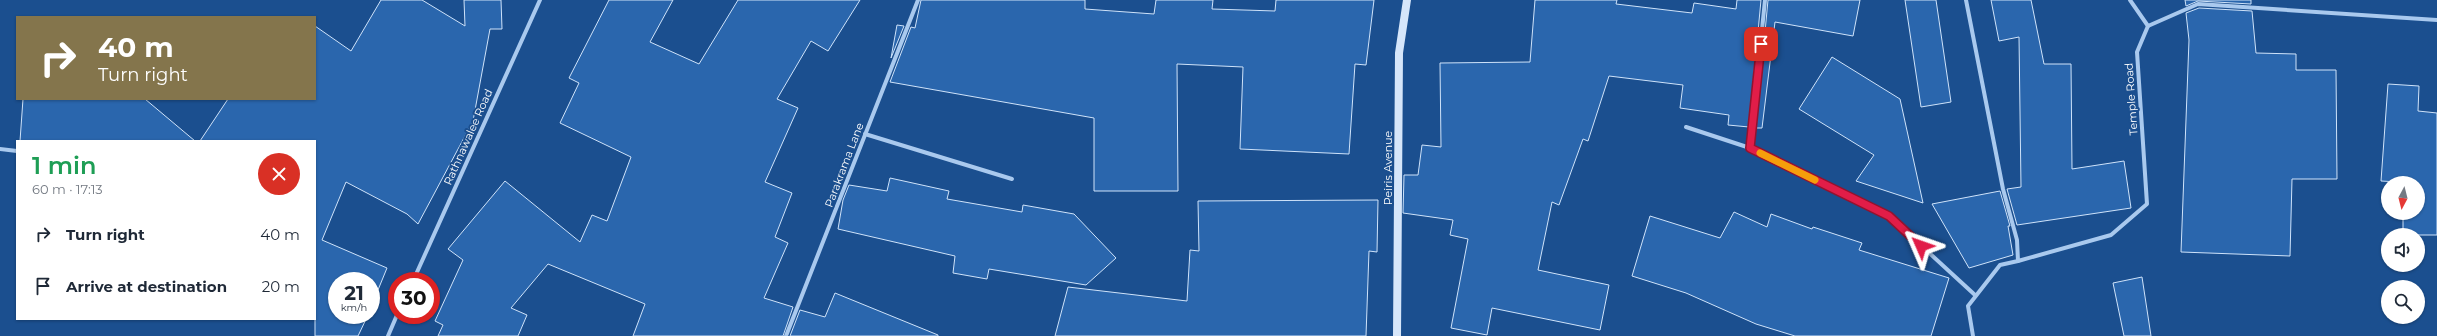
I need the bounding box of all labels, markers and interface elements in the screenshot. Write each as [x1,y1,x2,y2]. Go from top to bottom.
pin [1744,27,1778,61]
text: 40 m [98,30,174,64]
icon: right [32,32,84,84]
icon: arrive [1750,33,1772,55]
street label: Temple Road [2121,62,2141,136]
text: Turn right [98,64,188,86]
street label: Rathnawalee Road [440,87,496,187]
street label: Parakrama Lane [821,120,867,209]
street label: Peiris Avenue [1381,130,1395,205]
text: 1 min [32,151,96,180]
button: close [258,153,300,195]
north arrow [2381,176,2425,220]
map controls [2381,176,2425,324]
text: 60 m · 17:13 [32,181,103,197]
icon: right [32,223,54,245]
text: Turn right [66,225,145,244]
text: 40 m [260,225,300,244]
position arrow [1900,225,1942,267]
button: sound [2381,228,2425,272]
speed limit sign: 30 [388,272,440,324]
icon: arrive [32,275,54,297]
text: Arrive at destination [66,277,227,296]
text: 20 m [262,277,300,296]
button: search [2381,280,2425,324]
text: 21 [344,281,364,305]
text: km/h [341,301,367,314]

